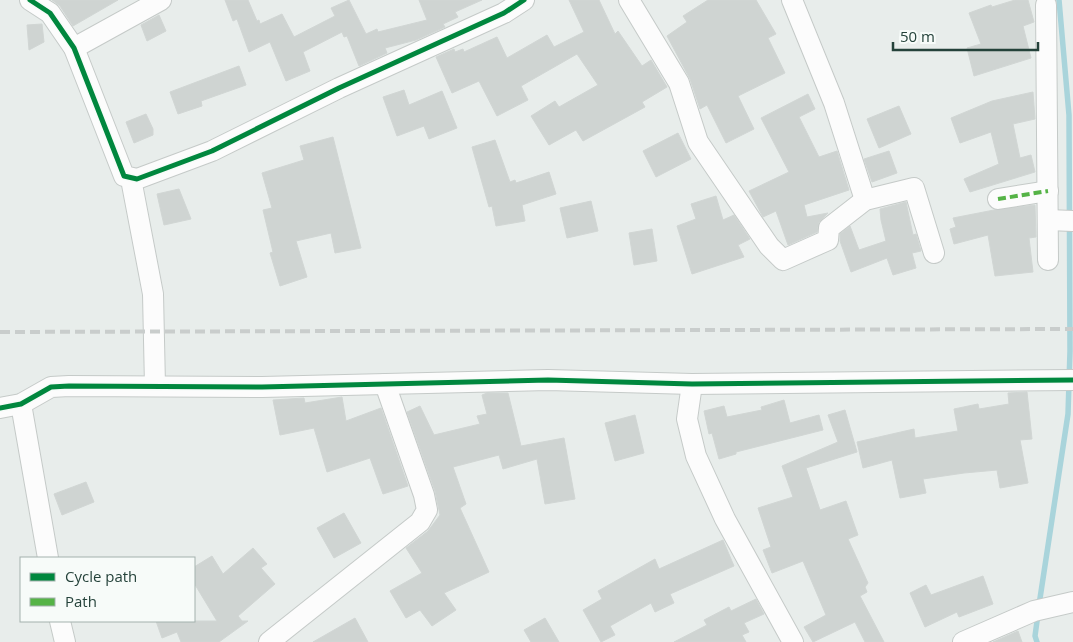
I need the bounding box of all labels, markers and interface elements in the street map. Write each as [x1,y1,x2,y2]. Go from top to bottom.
scale bar [893,20,1038,52]
text: 50 m [900,26,935,46]
legend [20,557,195,622]
text: Cycle path [65,566,137,586]
text: Path [65,591,97,611]

